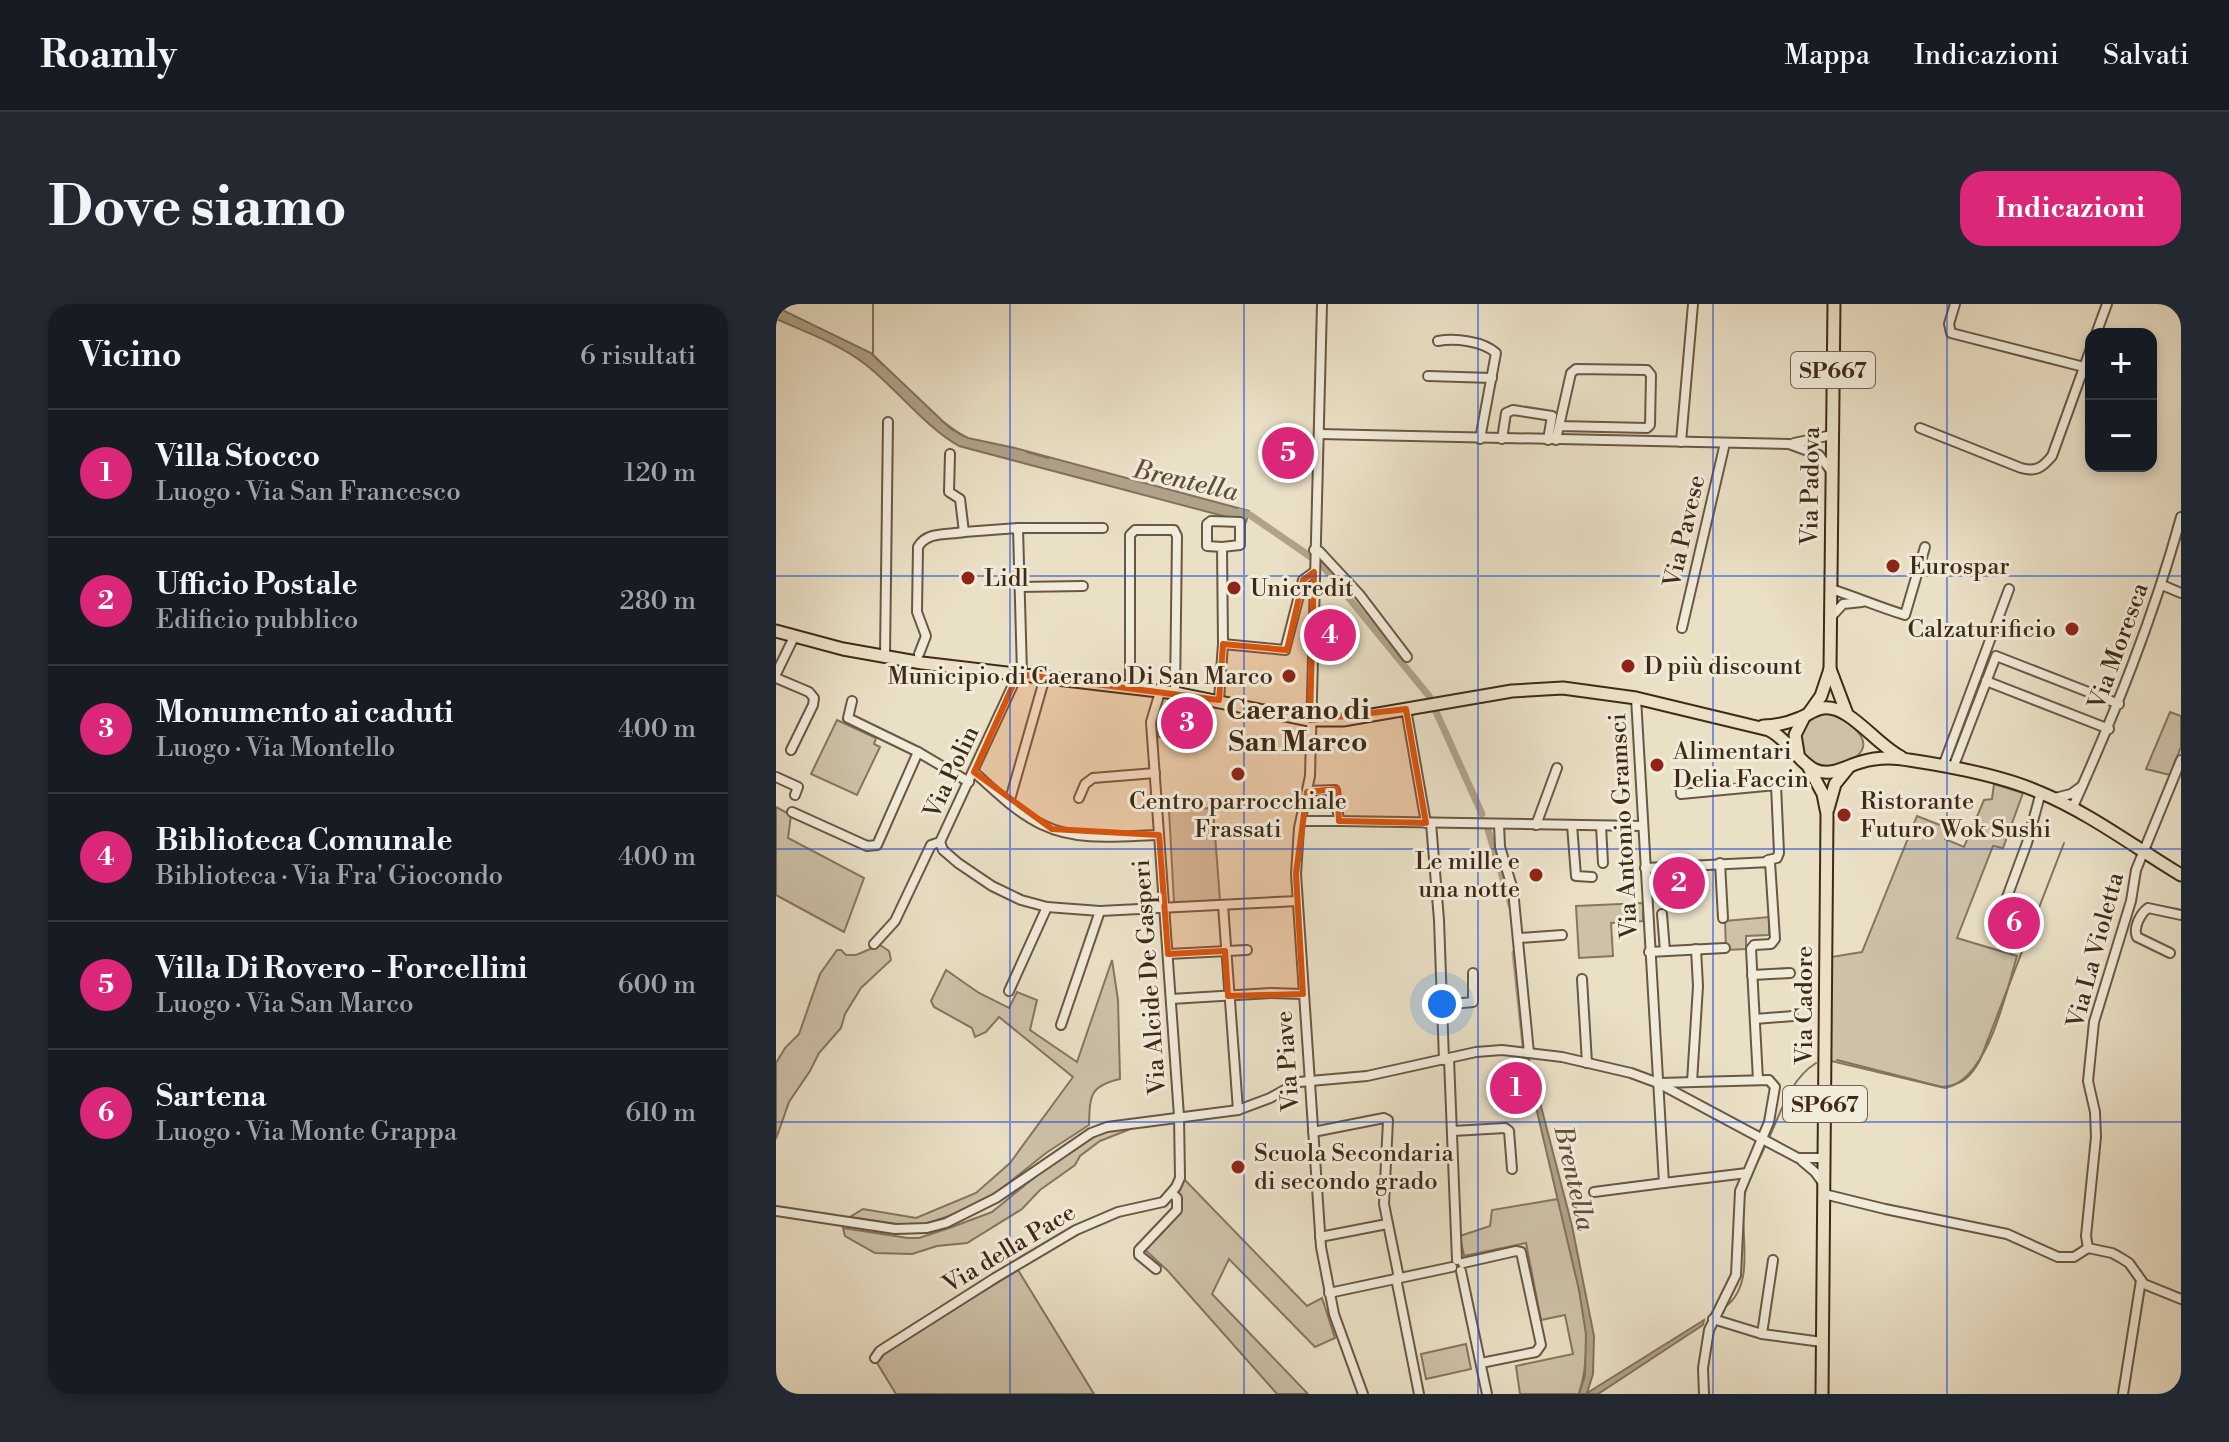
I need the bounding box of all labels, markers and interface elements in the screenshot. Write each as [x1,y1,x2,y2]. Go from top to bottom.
text: Roamly [40,32,177,79]
text: Mappa [1785,38,1870,73]
text: Indicazioni [1914,38,2059,73]
text: Salvati [2103,38,2189,73]
button: Indicazioni [1960,171,2181,246]
text: Dove siamo [48,173,347,243]
map controls [2085,328,2157,472]
button: + [2085,328,2157,400]
text: Vicino [80,335,182,377]
text: 6 risultati [580,340,696,372]
road number: SP667 [1791,352,1875,388]
button: − [2085,400,2157,472]
pin: 5 [1262,423,1314,483]
street label: Via Padova [1795,426,1827,547]
text: Villa Stocco [156,438,320,476]
water label: Brentella [1129,453,1242,509]
text: 1 [100,457,112,489]
text: 120 m [624,457,696,489]
street label: Via Pavese [1657,472,1712,591]
text: Luogo · Via San Francesco [156,476,461,508]
place label: Eurospar [1909,552,2010,582]
marker: Eurospar [1884,557,1902,575]
place label: Lidl [984,564,1029,594]
text: Ufficio Postale [156,566,358,604]
marker: Lidl [959,569,977,587]
place label: Unicredit [1250,574,1354,604]
street label: Via Moresca [2082,578,2156,715]
marker: Unicredit [1225,579,1243,597]
text: 2 [98,585,114,617]
text: 280 m [620,585,696,617]
text: Edificio pubblico [156,604,358,636]
pin: 4 [1304,605,1356,665]
place label: Calzaturificio [1907,615,2056,645]
marker: Calzaturificio [2063,620,2081,638]
place label: D più discount [1644,652,1803,682]
marker: D più discount [1619,657,1637,675]
place label: Municipio di Caerano Di San Marco [887,662,1273,692]
marker: Municipio di Caerano Di San Marco [1280,667,1298,685]
pin: 3 [1161,693,1213,753]
district label: Caerano di San Marco [1226,693,1370,760]
text: Monumento ai caduti [156,694,453,732]
street label: Via Antonio Gramsci [1603,712,1645,940]
text: 3 [98,713,114,745]
text: 400 m [618,713,696,745]
street label: Via Polin [917,721,986,824]
text: Luogo · Via Montello [156,732,395,764]
place label: Alimentari Delia Faccin [1672,737,1809,795]
marker: Alimentari Delia Faccin [1648,756,1666,774]
marker: Centro parrocchiale Frassati [1229,765,1247,783]
place label: Centro parrocchiale Frassati [1129,787,1347,845]
place label: Ristorante Futuro Wok Sushi [1860,787,2051,845]
marker: Ristorante Futuro Wok Sushi [1835,806,1853,824]
text: Biblioteca Comunale [156,822,453,860]
text: 4 [97,841,115,873]
text: 400 m [618,841,696,873]
place label: Le mille e una notte [1415,847,1520,905]
pin: 2 [1653,853,1705,913]
street label: Via Alcide De Gasperi [1127,858,1173,1097]
text: Biblioteca · Via Fra' Giocondo [156,860,503,892]
marker: Le mille e una notte [1527,866,1545,884]
street label: Via La Violetta [2061,868,2131,1032]
pin: 6 [1988,893,2040,953]
street label: Via Cadore [1790,946,1820,1065]
text: Villa Di Rovero - Forcellini [156,950,527,988]
text: 5 [98,969,114,1001]
text: 600 m [618,969,696,1001]
your location [1422,984,1462,1024]
text: Luogo · Via San Marco [156,988,414,1020]
street label: Via Piave [1270,1010,1307,1113]
pin: 1 [1490,1058,1542,1118]
text: Sartena [156,1078,267,1116]
road number: SP667 [1783,1086,1867,1122]
text: 6 [98,1097,114,1129]
text: 610 m [625,1097,696,1129]
text: Luogo · Via Monte Grappa [156,1116,457,1148]
water label: Brentella [1546,1122,1602,1234]
place label: Scuola Secondaria di secondo grado [1254,1139,1455,1197]
marker: Scuola Secondaria di secondo grado [1229,1158,1247,1176]
street label: Via della Pace [937,1198,1081,1301]

